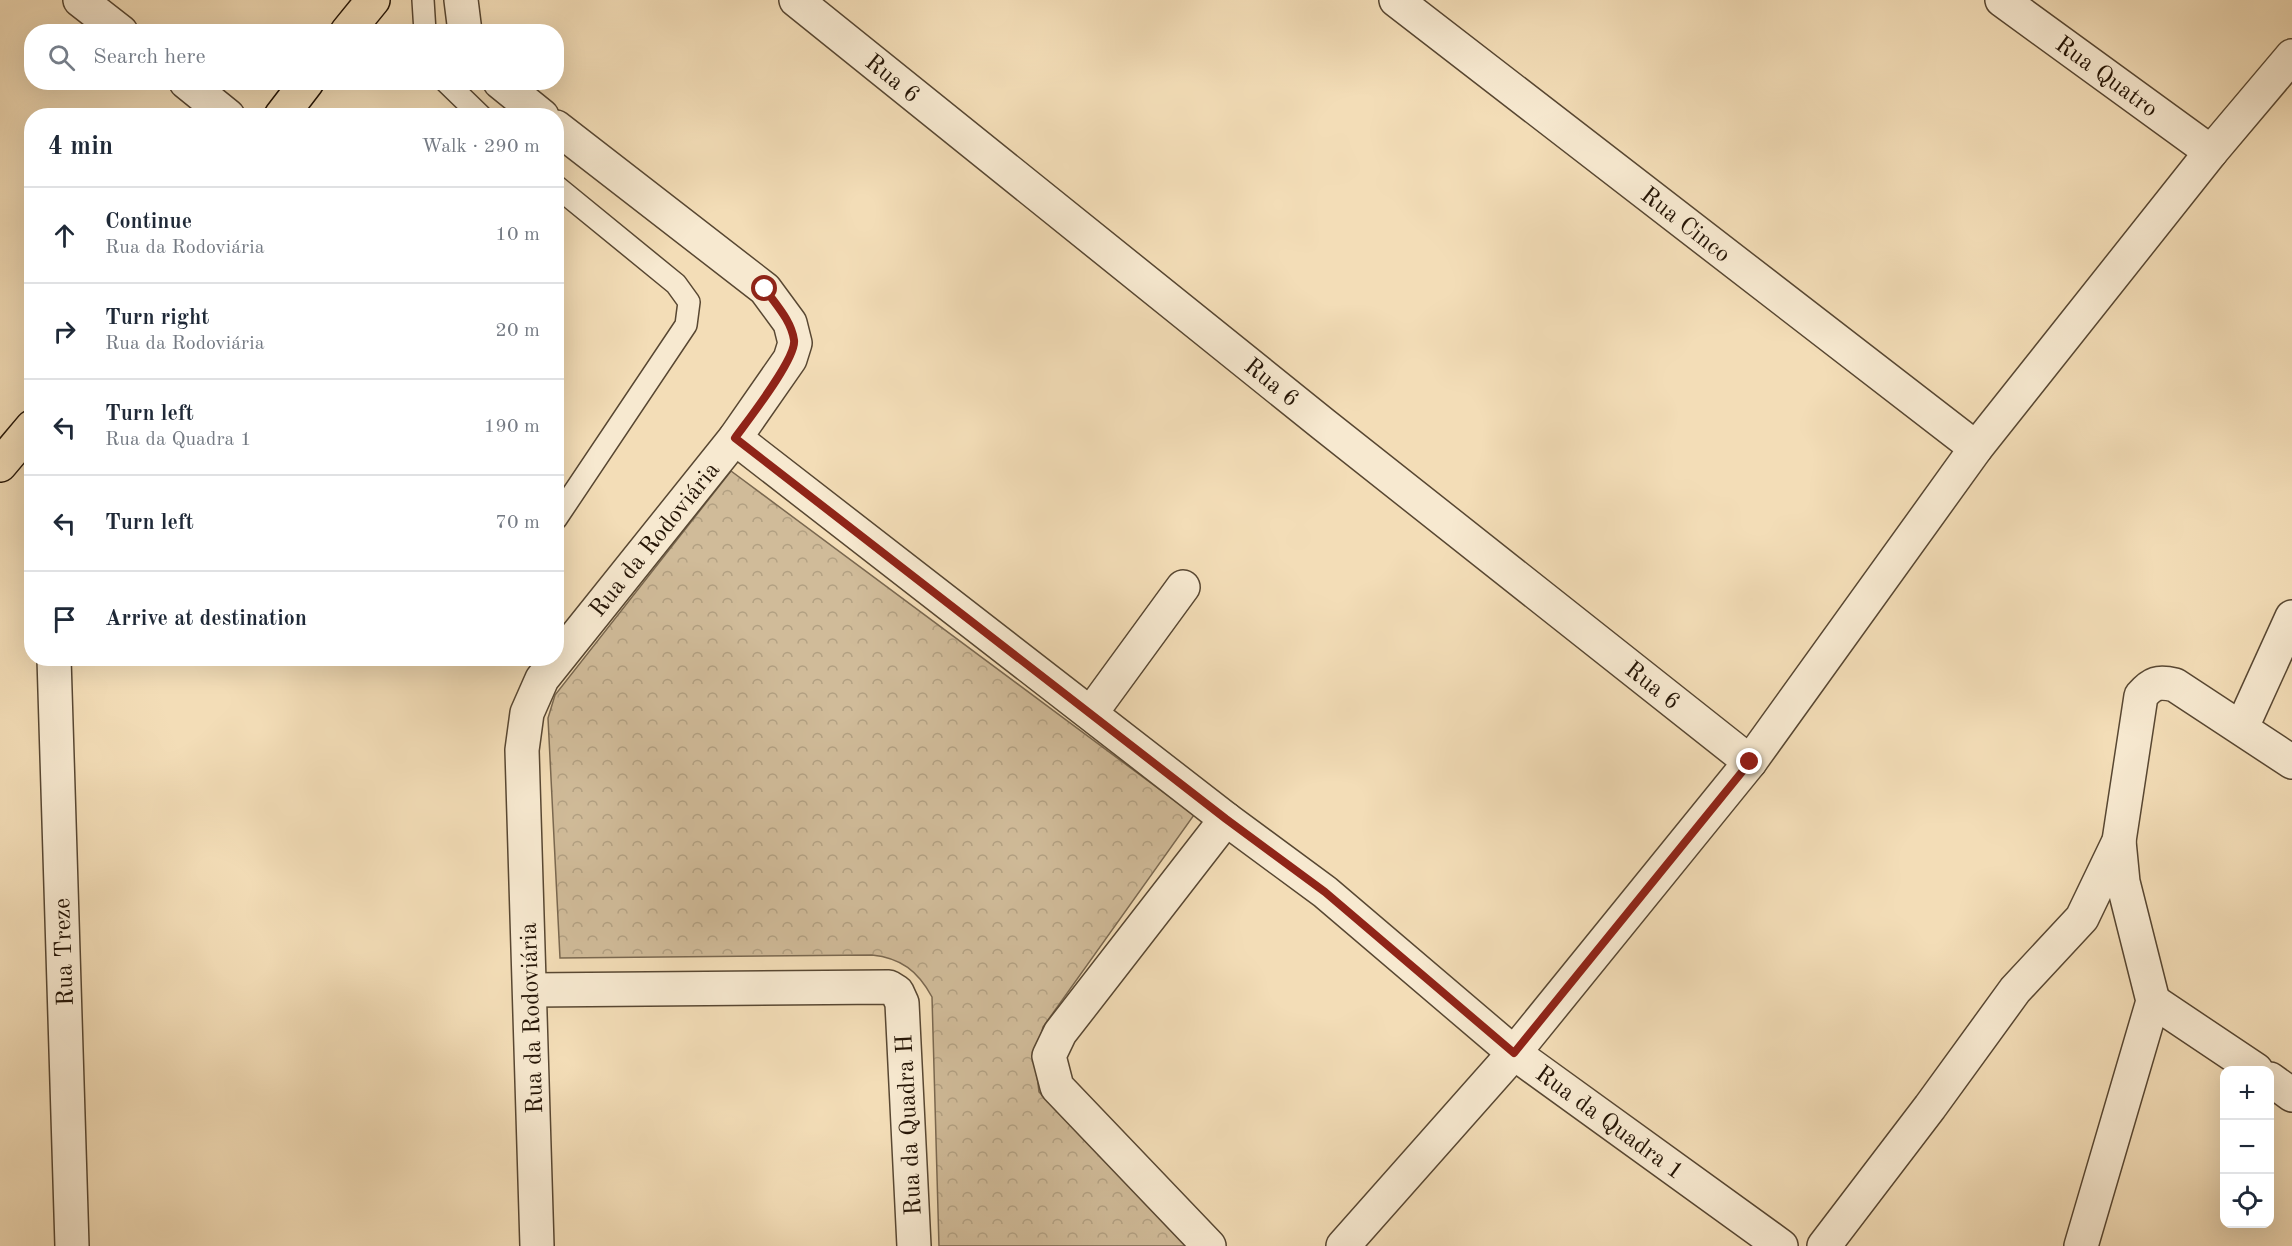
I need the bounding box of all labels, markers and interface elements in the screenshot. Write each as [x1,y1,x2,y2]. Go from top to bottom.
search box [24,24,564,90]
street label: Rua Quatro [2050,33,2162,123]
icon: search [45,41,78,74]
text: Search here [93,46,206,68]
street label: Rua 6 [860,51,924,109]
text: 4 min [48,134,113,160]
text: Walk · 290 m [421,137,540,157]
street label: Rua Cinco [1635,183,1734,268]
text: Continue [105,211,192,233]
icon: ahead [48,219,81,252]
text: 10 m [495,225,540,245]
text: Rua da Rodoviária [105,238,265,258]
route start [751,275,777,301]
text: Turn right [105,307,209,329]
icon: right [48,315,81,348]
text: 20 m [495,321,540,341]
text: Rua da Rodoviária [105,334,265,354]
street label: Rua 6 [1239,355,1303,413]
text: Turn left [105,403,194,425]
icon: left [48,411,81,444]
text: 190 m [484,417,540,437]
text: Rua da Quadra 1 [105,430,252,450]
street label: Rua da Rodoviária [586,458,725,622]
icon: left [48,507,81,540]
text: Turn left [105,512,194,534]
text: 70 m [495,513,540,533]
icon: arrive [48,603,81,636]
text: Arrive at destination [105,608,307,630]
street label: Rua 6 [1620,658,1684,715]
route end [1736,748,1762,774]
street label: Rua Treze [51,897,79,1006]
street label: Rua da Rodoviária [518,922,548,1114]
street label: Rua da Quadra H [893,1034,927,1216]
street label: Rua da Quadra 1 [1531,1062,1687,1185]
map controls [2220,1066,2274,1228]
button: + [2220,1066,2274,1120]
button: − [2220,1120,2274,1174]
button: locate [2220,1174,2274,1228]

